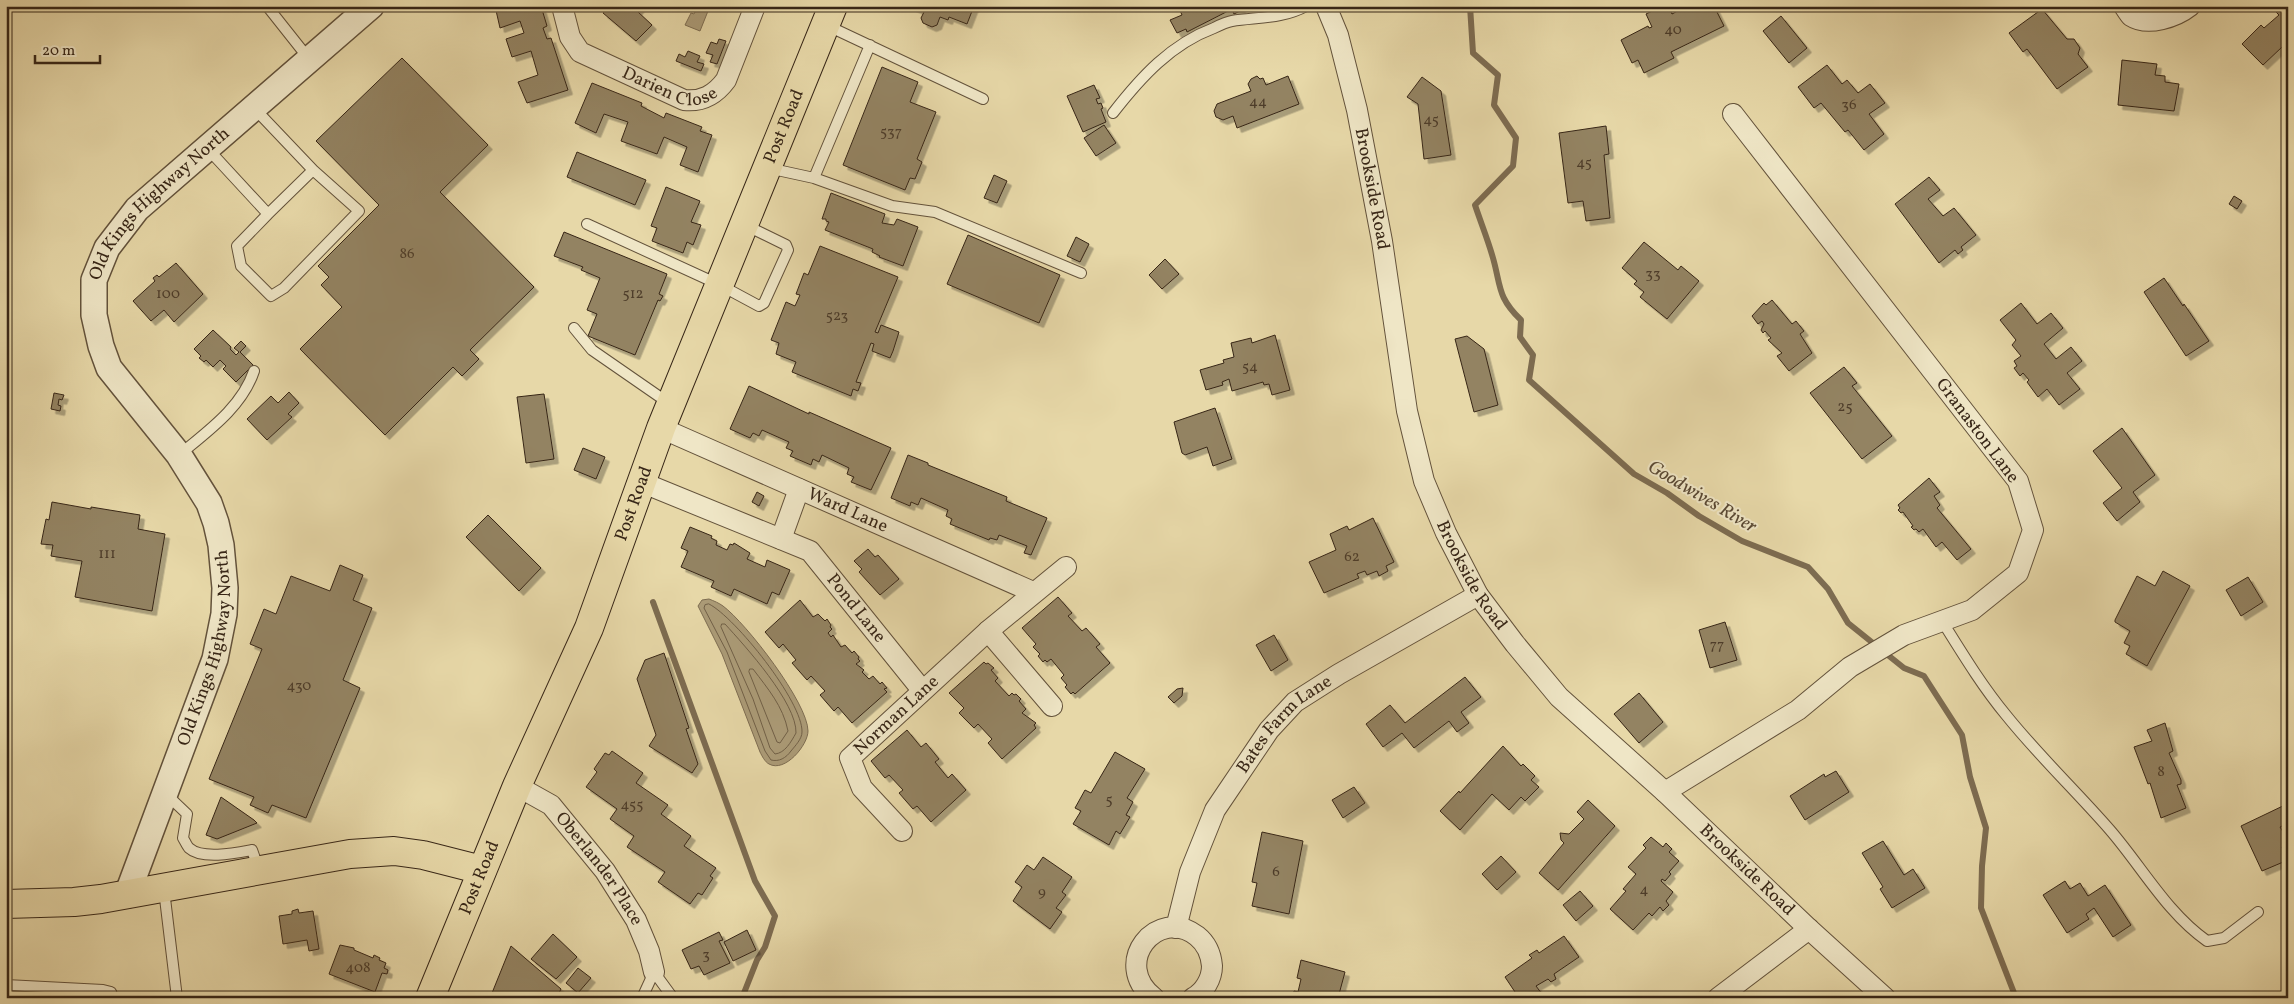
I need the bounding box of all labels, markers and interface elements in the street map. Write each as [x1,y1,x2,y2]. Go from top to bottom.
house number: 40 [1664,20,1682,41]
scale bar [35,32,100,64]
text: 20 m [42,41,75,62]
street label: Darien Close [618,61,723,113]
street label: Post Road [758,86,810,167]
house number: 44 [1249,92,1267,113]
house number: 36 [1841,95,1857,116]
house number: 45 [1423,110,1439,131]
street label: Old Kings Highway North [83,121,235,284]
house number: 537 [880,122,902,143]
street label: Brookside Road [1348,126,1396,251]
house number: 45 [1576,153,1592,174]
house number: 86 [399,244,415,265]
house number: 33 [1645,264,1661,285]
house number: 100 [156,284,180,305]
house number: 512 [622,284,644,305]
house number: 523 [826,306,848,327]
house number: 54 [1242,357,1258,378]
street label: Granaston Lane [1929,373,2025,489]
house number: 25 [1837,397,1853,418]
water label: Goodwives River [1643,454,1762,540]
street label: Post Road [609,463,659,545]
street label: Ward Lane [804,482,892,539]
street label: Brookside Road [1430,517,1513,636]
house number: 111 [98,544,116,565]
house number: 62 [1344,547,1360,568]
street label: Old Kings Highway North [171,548,238,750]
street label: Pond Lane [820,568,892,648]
house number: 77 [1710,635,1724,656]
street label: Bates Farm Lane [1231,669,1337,778]
street label: Norman Lane [848,670,945,761]
house number: 430 [287,676,311,697]
house number: 8 [2157,762,2165,783]
house number: 5 [1105,790,1113,811]
house number: 455 [621,795,643,816]
street label: Oberlander Place [549,807,649,929]
street label: Brookside Road [1694,818,1800,922]
street label: Post Road [453,837,506,919]
house number: 6 [1272,862,1280,883]
house number: 4 [1640,880,1649,901]
house number: 9 [1038,882,1046,903]
house number: 3 [702,945,710,966]
house number: 408 [345,958,371,979]

